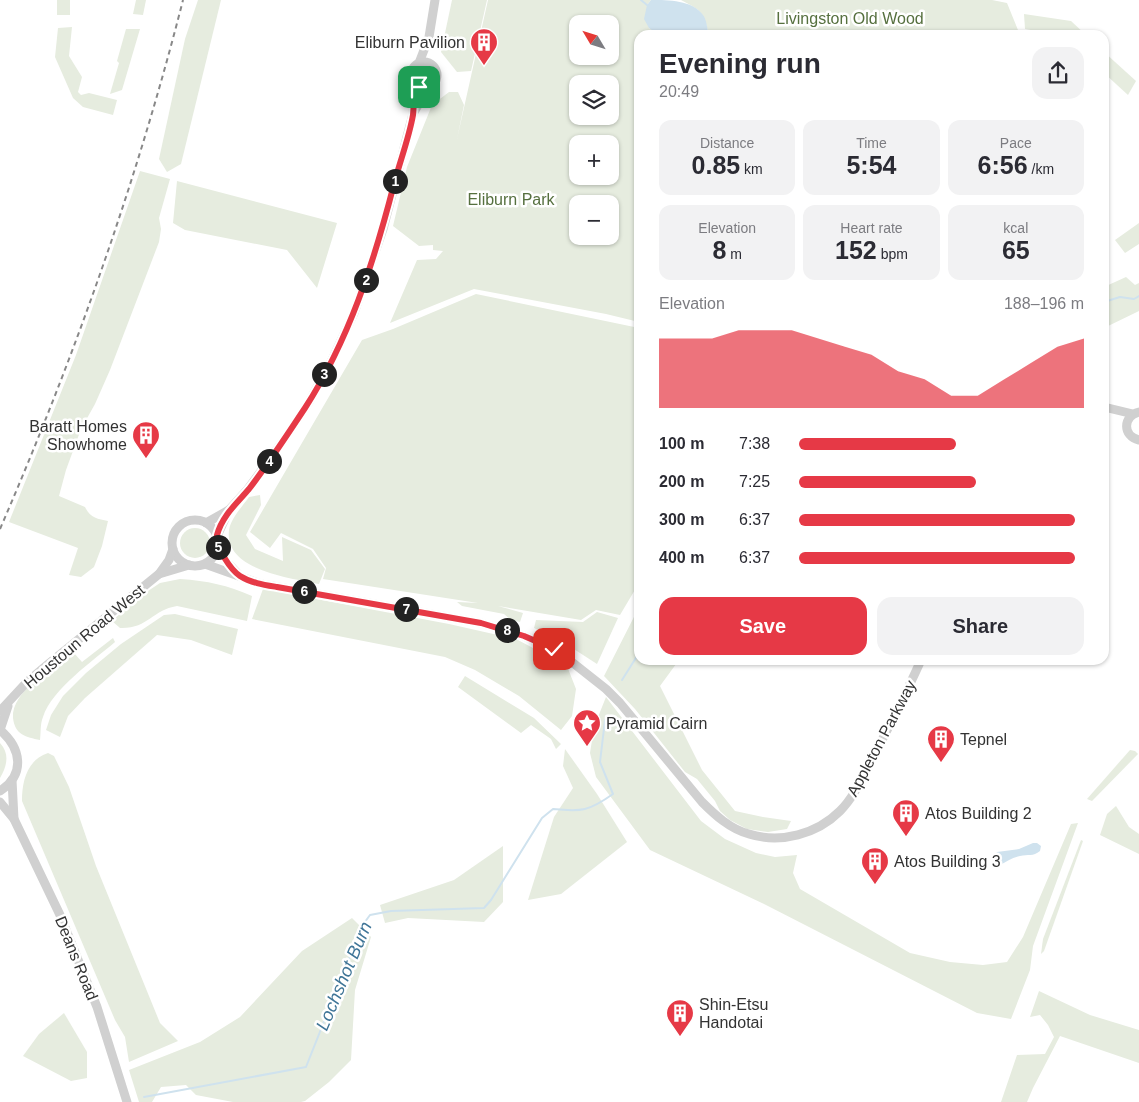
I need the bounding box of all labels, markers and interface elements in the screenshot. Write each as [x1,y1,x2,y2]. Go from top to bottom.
park label: Livingston Old Wood [776,10,924,27]
north arrow [569,15,619,65]
map controls [569,15,619,245]
building icon: Eliburn Pavilion [469,27,499,66]
place label: Eliburn Pavilion [355,34,465,51]
button: share [1032,47,1084,99]
text: Evening run [659,48,821,79]
pin [398,66,440,108]
icon: arrive [405,73,433,101]
button: layers [569,75,619,125]
text: 20:49 [659,83,699,100]
button: + [569,135,619,185]
text: Distance [700,135,754,151]
text: Time [856,135,887,151]
text: Pace [1000,135,1032,151]
text: 0.85 [692,151,740,179]
text: 5:54 [846,151,897,179]
text: 6:56 [978,151,1028,179]
text: km [740,161,763,177]
text: /km [1028,161,1054,177]
pin: 1 [382,168,408,194]
text: 1 [392,173,399,189]
park label: Eliburn Park [467,191,556,208]
button: − [569,195,619,245]
text: Elevation [698,220,756,236]
text: Heart rate [840,220,903,236]
text: kcal [1003,220,1028,236]
text: 8 [712,236,726,264]
text: 152 [835,236,877,264]
text: 65 [1002,236,1030,264]
text: m [726,246,742,262]
text: bpm [877,246,908,262]
pin: 2 [354,268,378,292]
text: 2 [363,272,370,288]
text: Elevation [659,295,725,312]
text: 188–196 m [1004,295,1084,312]
pin: 3 [312,362,336,386]
text: 3 [321,366,328,382]
place label: Baratt Homes Showhome [29,418,127,453]
building icon: Baratt Homes Showhome [131,420,161,459]
text: 100 m [659,435,704,452]
text: 7:38 [739,435,770,452]
pin: 4 [256,448,282,474]
text: 4 [266,453,273,469]
text: 200 m [659,473,704,490]
text: 7:25 [739,473,770,490]
text: 300 m [659,511,704,528]
text: 6:37 [739,511,770,528]
pin: 5 [206,534,230,560]
text: 5 [215,539,222,555]
text: 400 m [659,549,704,566]
text: 6:37 [739,549,770,566]
pin: 6 [292,578,316,604]
street label: Houstoun Road West [21,581,148,692]
text: 6 [301,583,308,599]
pin: 7 [394,596,418,622]
button: Save [659,597,867,655]
button: Share [877,597,1084,655]
text: 7 [403,601,410,617]
pin: 8 [494,618,520,642]
text: 8 [504,622,511,638]
pin [533,628,575,670]
icon: check [540,635,568,663]
street label: Appleton Parkway [844,677,919,799]
place icon: Pyramid Cairn [572,708,602,747]
place label: Pyramid Cairn [606,715,707,732]
building icon: Tepnel [926,724,956,763]
place label: Tepnel [960,731,1007,748]
building icon: Atos Building 2 [891,798,921,837]
place label: Atos Building 2 [925,805,1032,822]
building icon: Atos Building 3 [860,846,890,885]
place label: Atos Building 3 [894,853,1001,870]
street label: Deans Road [52,914,101,1003]
water label: Lochshot Burn [312,919,376,1033]
place label: Shin-Etsu Handotai [699,996,768,1031]
building icon: Shin-Etsu Handotai [665,998,695,1037]

